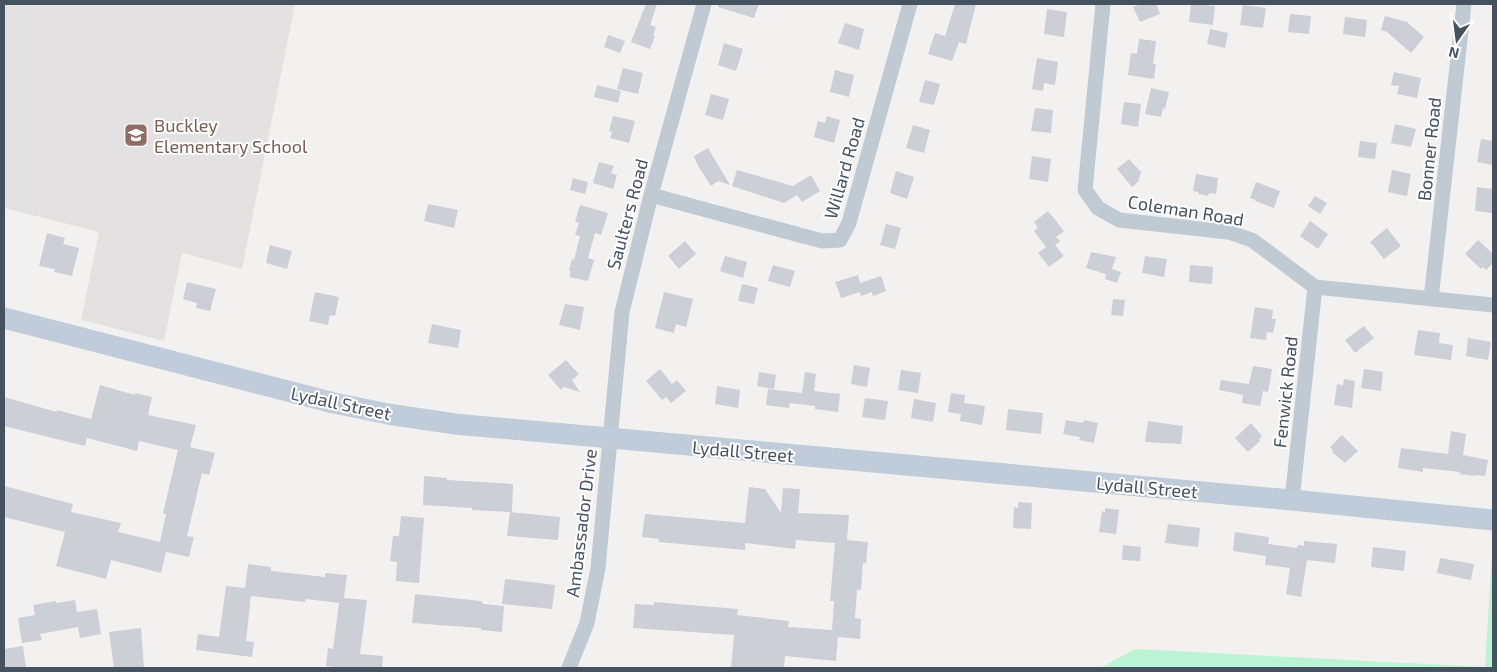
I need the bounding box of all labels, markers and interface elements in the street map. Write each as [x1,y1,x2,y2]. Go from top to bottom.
north arrow [1432,15,1482,65]
text: N [1447,44,1461,63]
street label: Bonner Road [1413,96,1445,202]
place label: Buckley Elementary School [154,114,308,157]
street label: Willard Road [819,115,869,221]
school or university icon: Buckley Elementary School [123,122,149,148]
street label: Saulters Road [602,156,652,272]
street label: Coleman Road [1126,190,1246,230]
street label: Fenwick Road [1268,335,1302,449]
street label: Lydall Street [289,382,393,424]
street label: Lydall Street [691,436,795,466]
street label: Ambassador Drive [561,448,601,598]
street label: Lydall Street [1095,472,1199,502]

